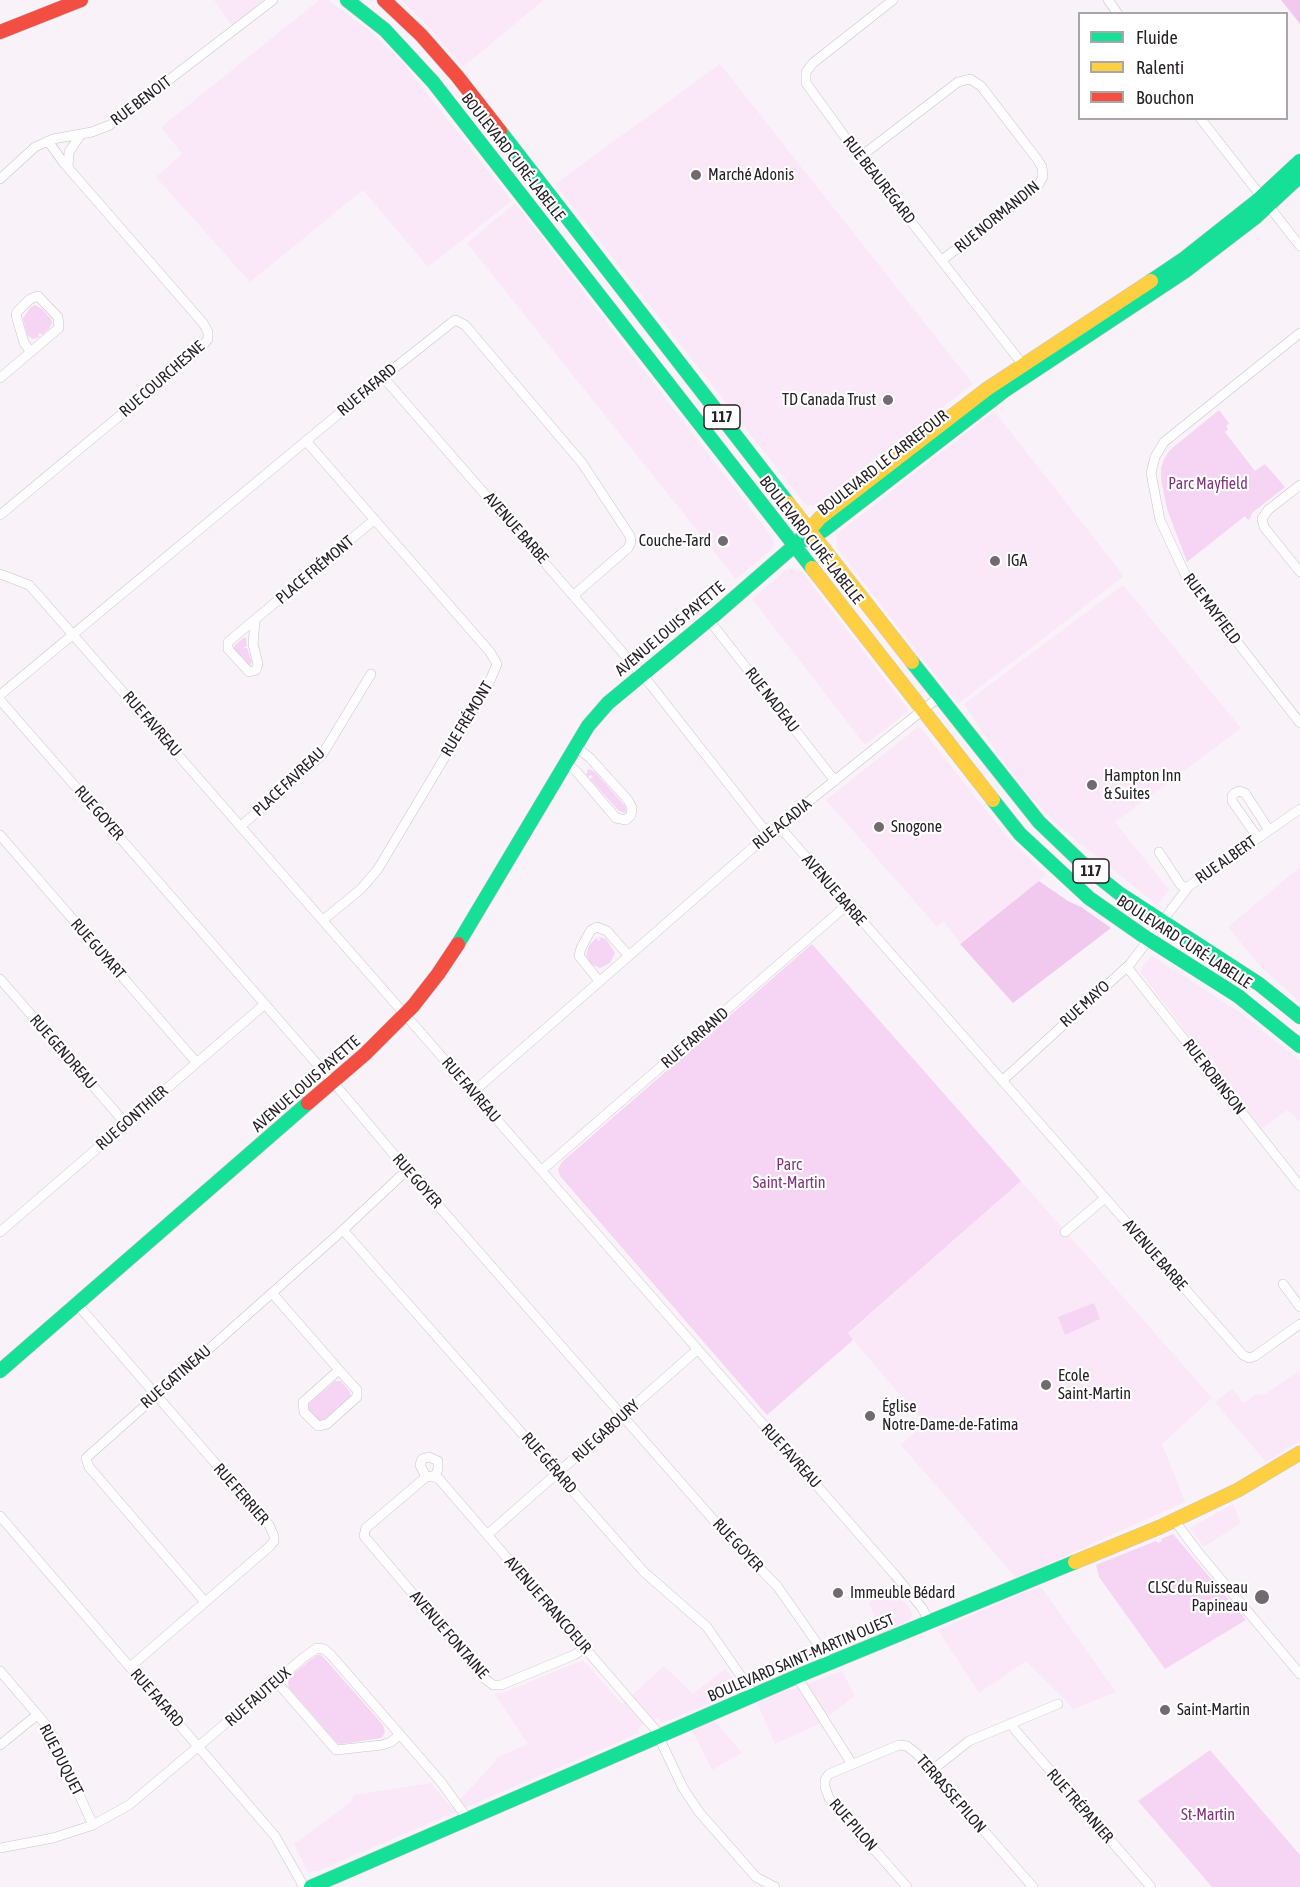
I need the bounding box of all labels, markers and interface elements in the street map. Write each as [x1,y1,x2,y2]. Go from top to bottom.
legend [1078,12,1288,120]
text: Fluide [1136,27,1178,48]
text: Ralenti [1136,57,1184,78]
street label: RUE BENOIT [107,72,175,130]
text: Bouchon [1136,87,1194,108]
street label: BOULEVARD CURÉ-LABELLE [457,89,569,225]
street label: RUE BEAUREGARD [839,132,919,228]
place label: Marché Adonis [708,165,794,185]
marker: Marché Adonis [689,168,703,182]
street label: RUE NORMANDIN [951,177,1043,257]
street label: RUE COURCHESNE [116,337,208,421]
street label: RUE FAFARD [334,360,400,420]
place label: TD Canada Trust [782,390,876,410]
marker: TD Canada Trust [881,393,895,407]
road number: 117 [704,405,740,429]
street label: BOULEVARD LE CARREFOUR [814,406,952,520]
street label: BOULEVARD CURÉ-LABELLE [755,472,867,608]
park label: Parc Mayfield [1168,474,1248,494]
street label: AVENUE BARBE [480,489,552,567]
place label: Couche-Tard [639,531,711,551]
street label: PLACE FRÉMONT [272,532,358,608]
marker: Couche-Tard [716,534,730,548]
place label: IGA [1007,551,1027,571]
marker: IGA [988,554,1002,568]
street label: RUE MAYFIELD [1179,570,1245,648]
street label: AVENUE LOUIS PAYETTE [611,578,729,680]
street label: RUE NADEAU [741,664,803,736]
street label: RUE FRÉMONT [437,678,497,760]
street label: RUE FAVREAU [119,688,185,760]
street label: PLACE FAVREAU [249,744,329,820]
place label: Hampton Inn & Suites [1104,766,1181,804]
marker: Hampton Inn & Suites [1085,778,1099,792]
street label: RUE GOYER [70,782,128,844]
street label: RUE ACADIA [749,794,815,854]
place label: Snogone [891,817,942,837]
marker: Snogone [872,820,886,834]
street label: RUE ALBERT [1192,832,1260,888]
street label: AVENUE BARBE [798,851,870,929]
road number: 117 [1073,859,1109,883]
street label: BOULEVARD CURÉ-LABELLE [1113,891,1255,993]
street label: RUE GUYART [67,915,129,983]
street label: RUE MAYO [1056,977,1114,1031]
street label: RUE FARRAND [658,1004,732,1072]
street label: RUE GENDREAU [25,1011,101,1093]
street label: AVENUE LOUIS PAYETTE [248,1032,364,1136]
street label: RUE ROBINSON [1179,1036,1249,1118]
street label: RUE FAVREAU [438,1054,504,1126]
street label: RUE GONTHIER [92,1082,172,1154]
street label: RUE GOYER [388,1150,446,1212]
park label: Parc Saint-Martin [753,1155,825,1193]
street label: AVENUE BARBE [1119,1216,1191,1294]
street label: RUE GATINEAU [137,1341,215,1413]
place label: Ecole Saint-Martin [1058,1366,1131,1404]
marker: Ecole Saint-Martin [1039,1378,1053,1392]
street label: RUE GABOURY [568,1396,644,1466]
place label: Église Notre-Dame-de-Fatima [882,1397,1018,1435]
marker: Église Notre-Dame-de-Fatima [863,1409,877,1423]
street label: RUE FAVREAU [757,1420,825,1492]
street label: RUE GÉRARD [517,1429,581,1497]
street label: RUE FERRIER [209,1460,273,1528]
street label: RUE GOYER [709,1514,767,1576]
street label: AVENUE FRANCOEUR [501,1553,595,1657]
place label: CLSC du Ruisseau Papineau [1148,1578,1248,1616]
place label: Immeuble Bédard [850,1583,955,1603]
marker: Immeuble Bédard [831,1586,845,1600]
street label: AVENUE FONTAINE [406,1587,492,1683]
marker: CLSC du Ruisseau Papineau [1253,1588,1271,1606]
street label: BOULEVARD SAINT-MARTIN OUEST [705,1610,897,1706]
street label: RUE FAUTEUX [221,1663,295,1731]
street label: RUE FAFARD [126,1665,188,1731]
place label: Saint-Martin [1177,1700,1250,1720]
marker: Saint-Martin [1158,1703,1172,1717]
street label: RUE DUQUET [35,1721,87,1799]
street label: TERRASSE PILON [912,1751,990,1837]
street label: RUE TRÉPANIER [1043,1765,1117,1847]
street label: RUE PILON [825,1795,881,1855]
park label: St-Martin [1181,1805,1235,1825]

